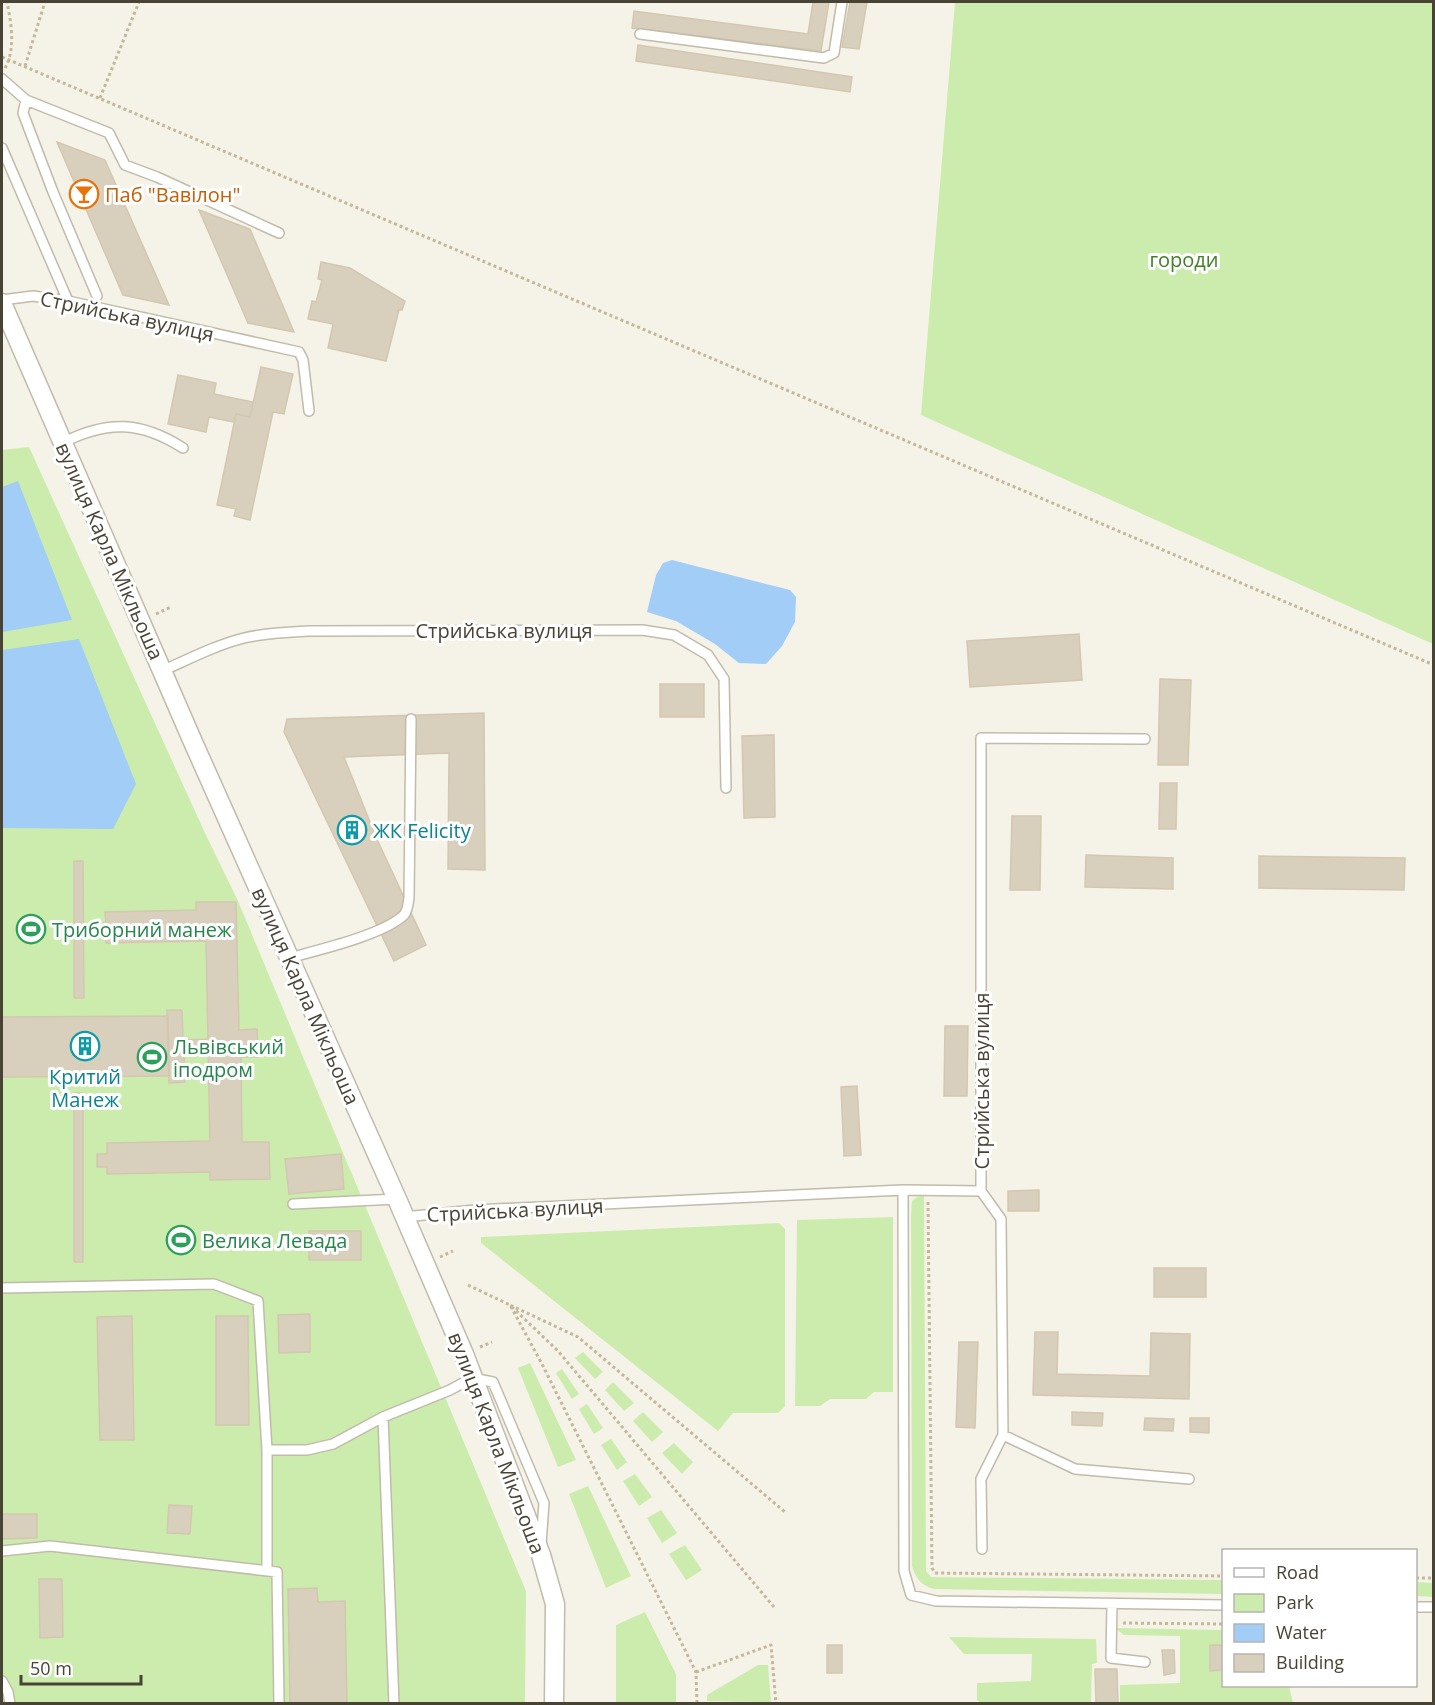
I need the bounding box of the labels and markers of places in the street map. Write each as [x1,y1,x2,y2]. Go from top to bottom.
bar icon: Паб "Вавілон" [68,178,100,210]
place label: Паб "Вавілон" [105,181,240,208]
building icon: ЖК Felicity [336,814,368,846]
place label: ЖК Felicity [373,817,472,844]
sports icon: Триборний манеж [15,913,47,945]
place label: Триборний манеж [52,916,232,943]
building icon: Критий Манеж [69,1030,101,1062]
place label: Львівський іподром [173,1033,284,1083]
sports icon: Львівський іподром [136,1041,168,1073]
place label: Критий Манеж [49,1063,121,1113]
sports icon: Велика Левада [165,1224,197,1256]
place label: Велика Левада [202,1227,347,1254]

